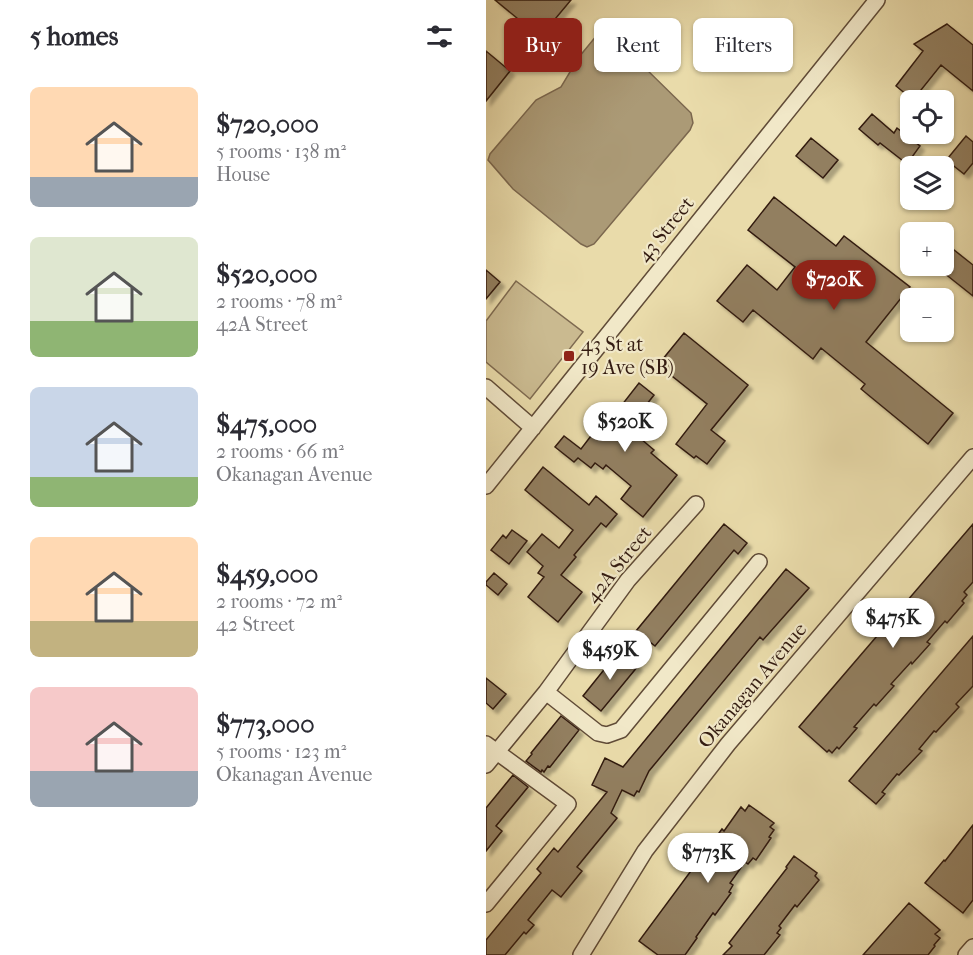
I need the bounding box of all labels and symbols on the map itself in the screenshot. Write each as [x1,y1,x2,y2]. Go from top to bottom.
street label: 43 Street [632,192,699,267]
pin: $720K [792,260,876,311]
place label: 43 St at 19 Ave (SB) [581,333,674,379]
marker: 43 St at 19 Ave (SB) [562,349,576,363]
pin: $520K [583,402,667,453]
street label: 42A Street [580,521,656,607]
pin: $475K [851,598,935,649]
street label: Okanagan Avenue [693,618,812,753]
pin: $459K [568,630,652,681]
pin: $773K [666,833,750,884]

